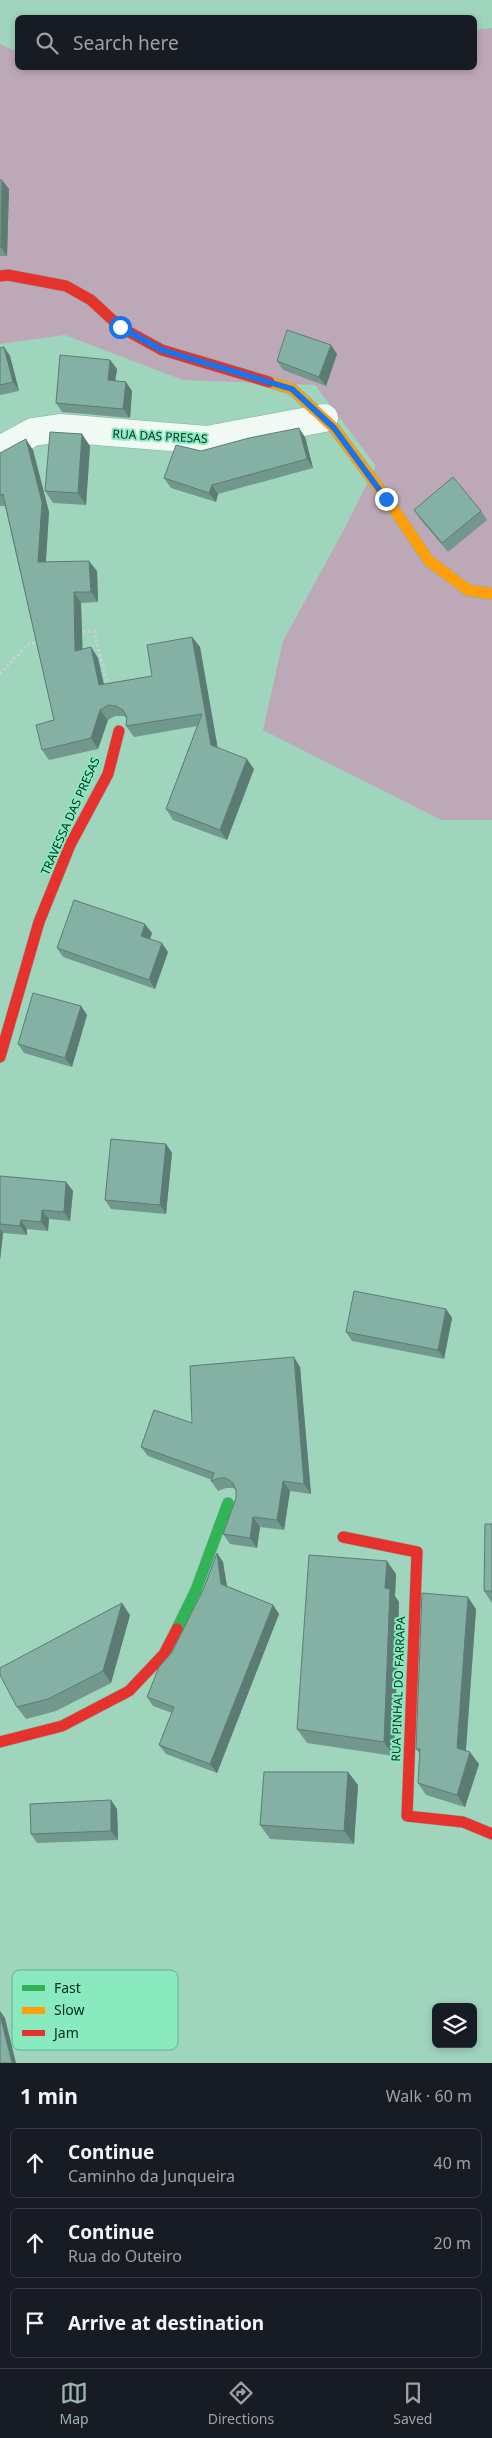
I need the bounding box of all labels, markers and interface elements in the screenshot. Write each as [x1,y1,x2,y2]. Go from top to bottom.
search box [15,15,477,70]
icon: search [33,29,61,57]
text: Search here [73,30,179,56]
route start [109,316,132,339]
street label: RUA DAS PRESAS [112,425,208,447]
route end [375,488,398,511]
street label: TRAVESSA DAS PRESAS [36,754,104,878]
street label: RUA PINHAL DO FARRAPA [387,1616,409,1762]
legend [12,1970,178,2050]
text: Fast [54,1978,81,1997]
text: Slow [54,2000,85,2019]
map controls [432,2003,477,2048]
button: layers [432,2003,477,2048]
text: Jam [52,2023,79,2042]
text: 1 min [20,2082,78,2110]
text: Walk · 60 m [386,2085,472,2107]
text: Continue [68,2139,154,2165]
icon: ahead [21,2149,49,2177]
text: 40 m [434,2152,471,2174]
text: Caminho da Junqueira [68,2165,235,2187]
text: Continue [68,2219,154,2245]
icon: ahead [21,2229,49,2257]
text: 20 m [434,2232,471,2254]
text: Rua do Outeiro [68,2245,182,2267]
icon: arrive [21,2309,49,2337]
text: Arrive at destination [68,2310,264,2336]
tab: Map [60,2379,89,2428]
tab: Directions [208,2379,274,2428]
tab: Saved [393,2379,432,2428]

